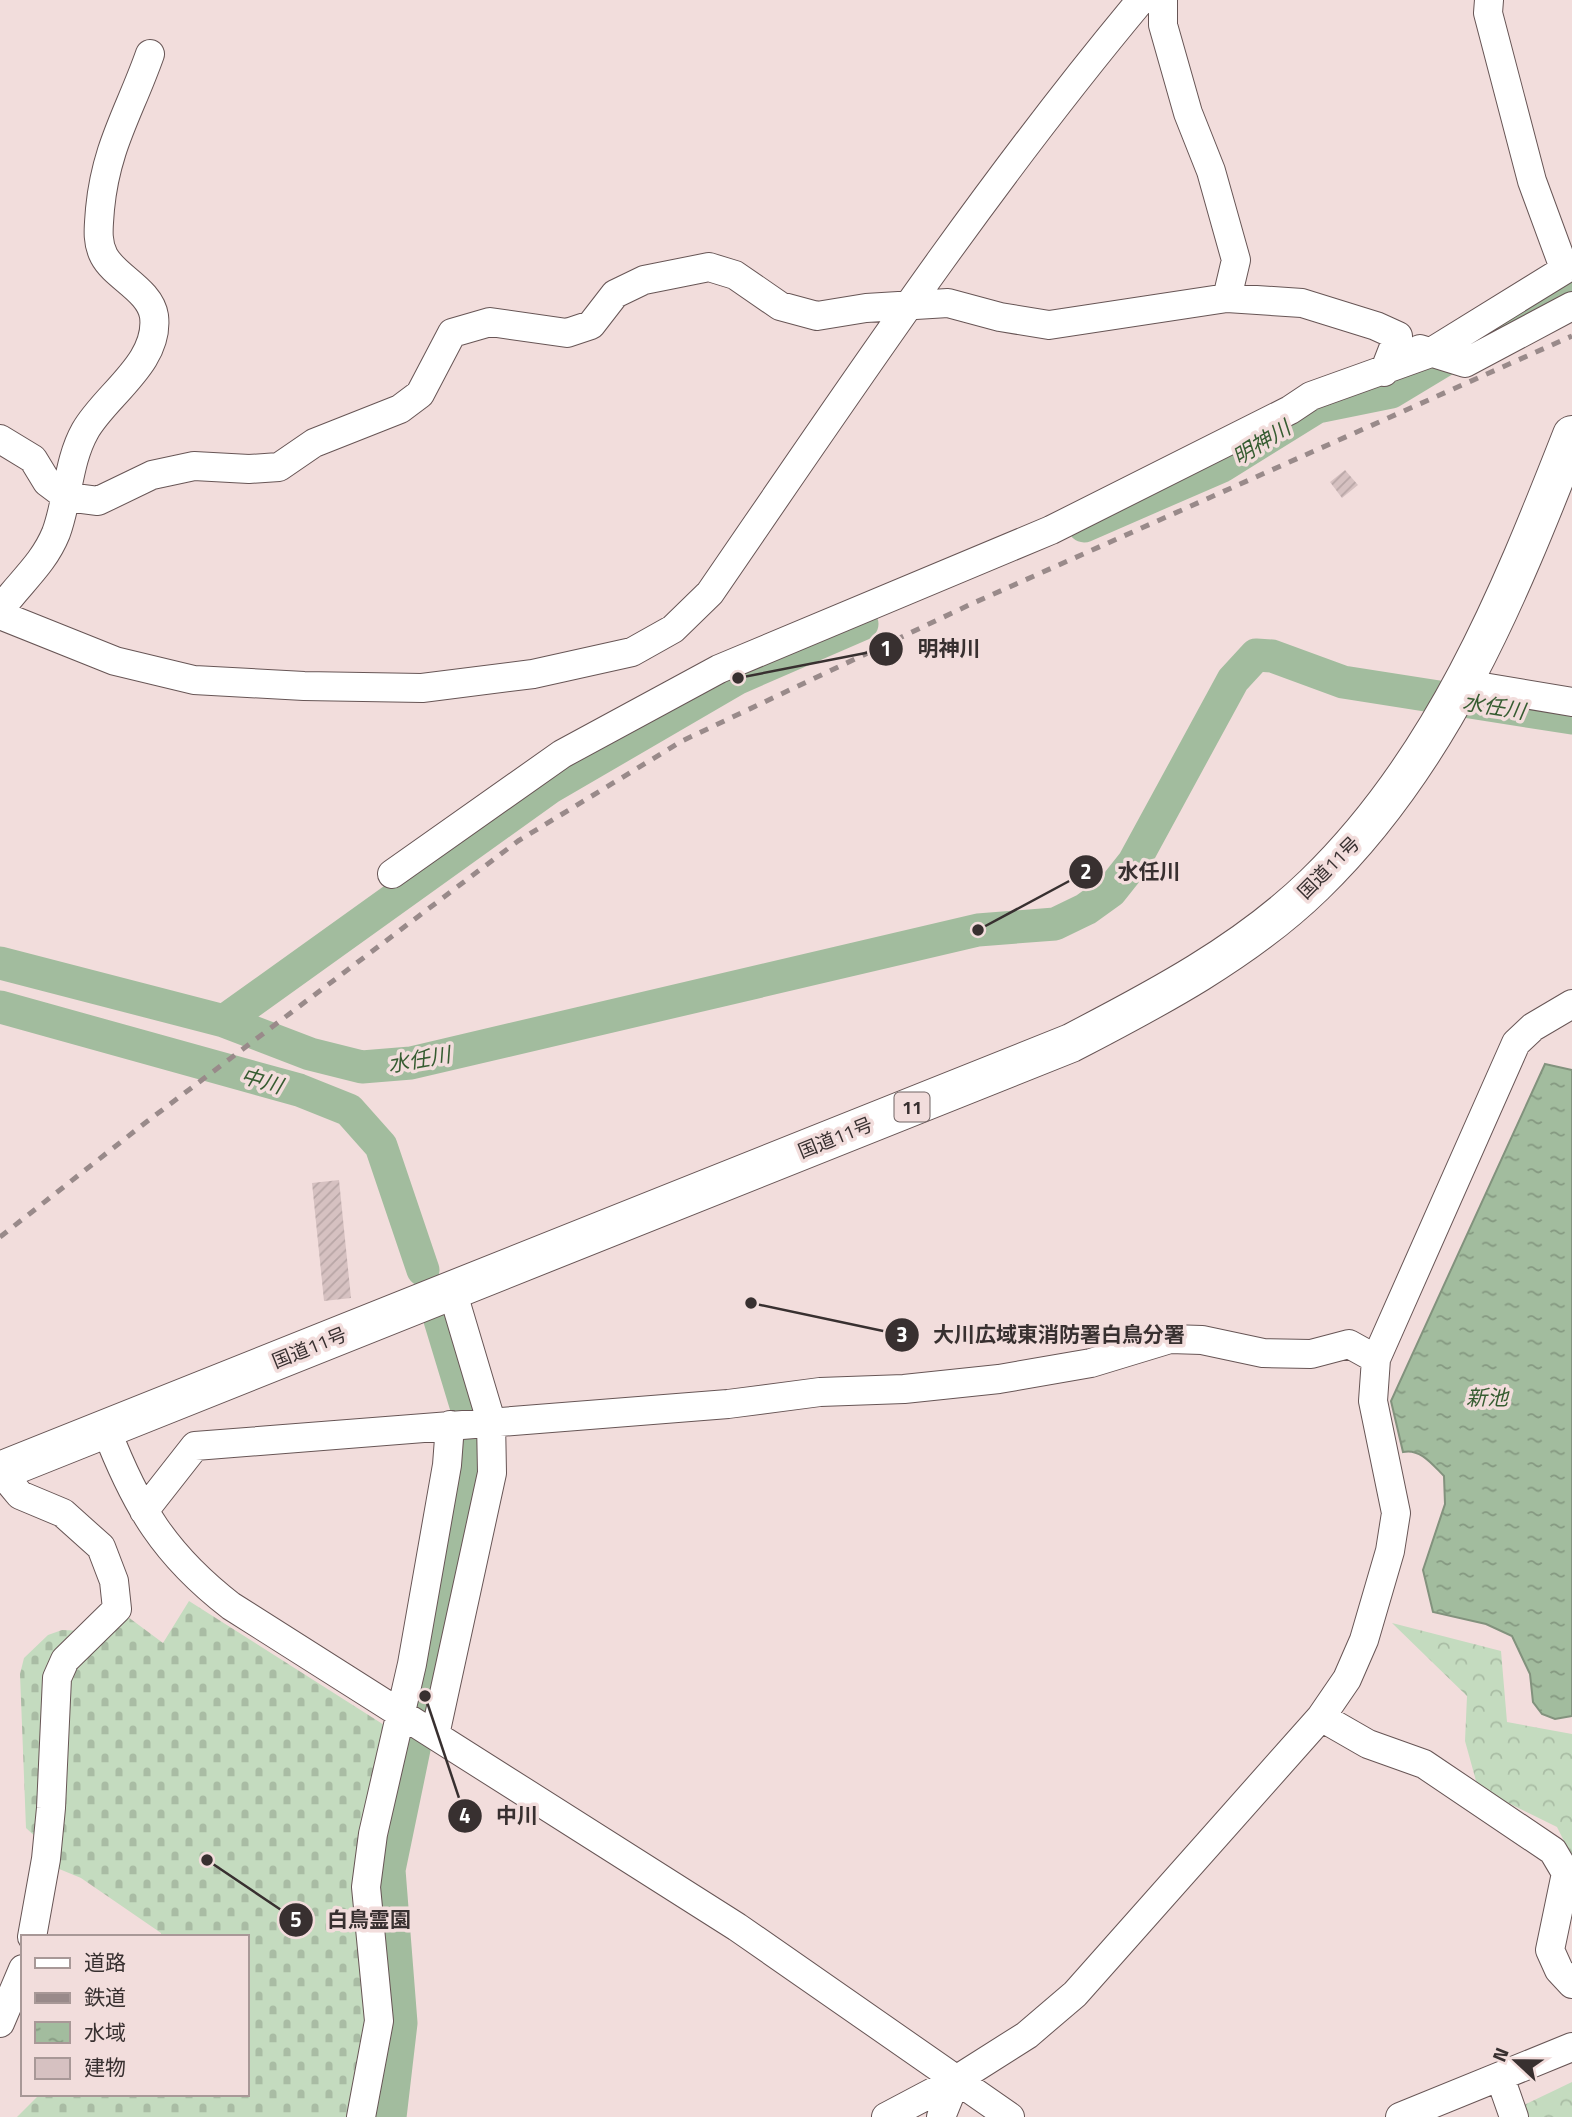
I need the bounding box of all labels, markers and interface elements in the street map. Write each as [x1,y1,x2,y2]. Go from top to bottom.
water label: 明神川 [1226,411,1298,472]
callout: 明神川 [869,628,995,670]
text: 1 [880,632,892,664]
text: 明神川 [918,632,981,664]
water label: 水任川 [1460,685,1530,727]
street label: 国道11号 [1290,829,1366,905]
callout: 水任川 [1069,851,1195,893]
text: 2 [1080,855,1092,887]
text: 水任川 [1118,855,1181,887]
water label: 水任川 [385,1037,455,1080]
water label: 中川 [237,1059,289,1102]
road number: 11 [894,1092,930,1122]
street label: 国道11号 [793,1109,877,1165]
callout: 大川広域東消防署白鳥分署 [884,1314,1199,1356]
text: 3 [896,1318,908,1350]
text: 大川広域東消防署白鳥分署 [933,1318,1185,1350]
street label: 国道11号 [267,1319,351,1375]
water label: 新池 [1466,1381,1510,1413]
callout: 中川 [447,1795,552,1837]
text: 4 [459,1799,471,1831]
text: 中川 [496,1799,538,1831]
callout: 白鳥霊園 [278,1899,425,1941]
text: 5 [290,1903,302,1935]
text: 白鳥霊園 [327,1903,411,1935]
legend [21,1935,248,2096]
text: 道路 [84,1946,126,1978]
text: 鉄道 [84,1981,126,2013]
text: 水域 [84,2016,126,2048]
north arrow [1481,2026,1551,2096]
text: N [1484,2043,1516,2066]
text: 建物 [84,2051,126,2083]

